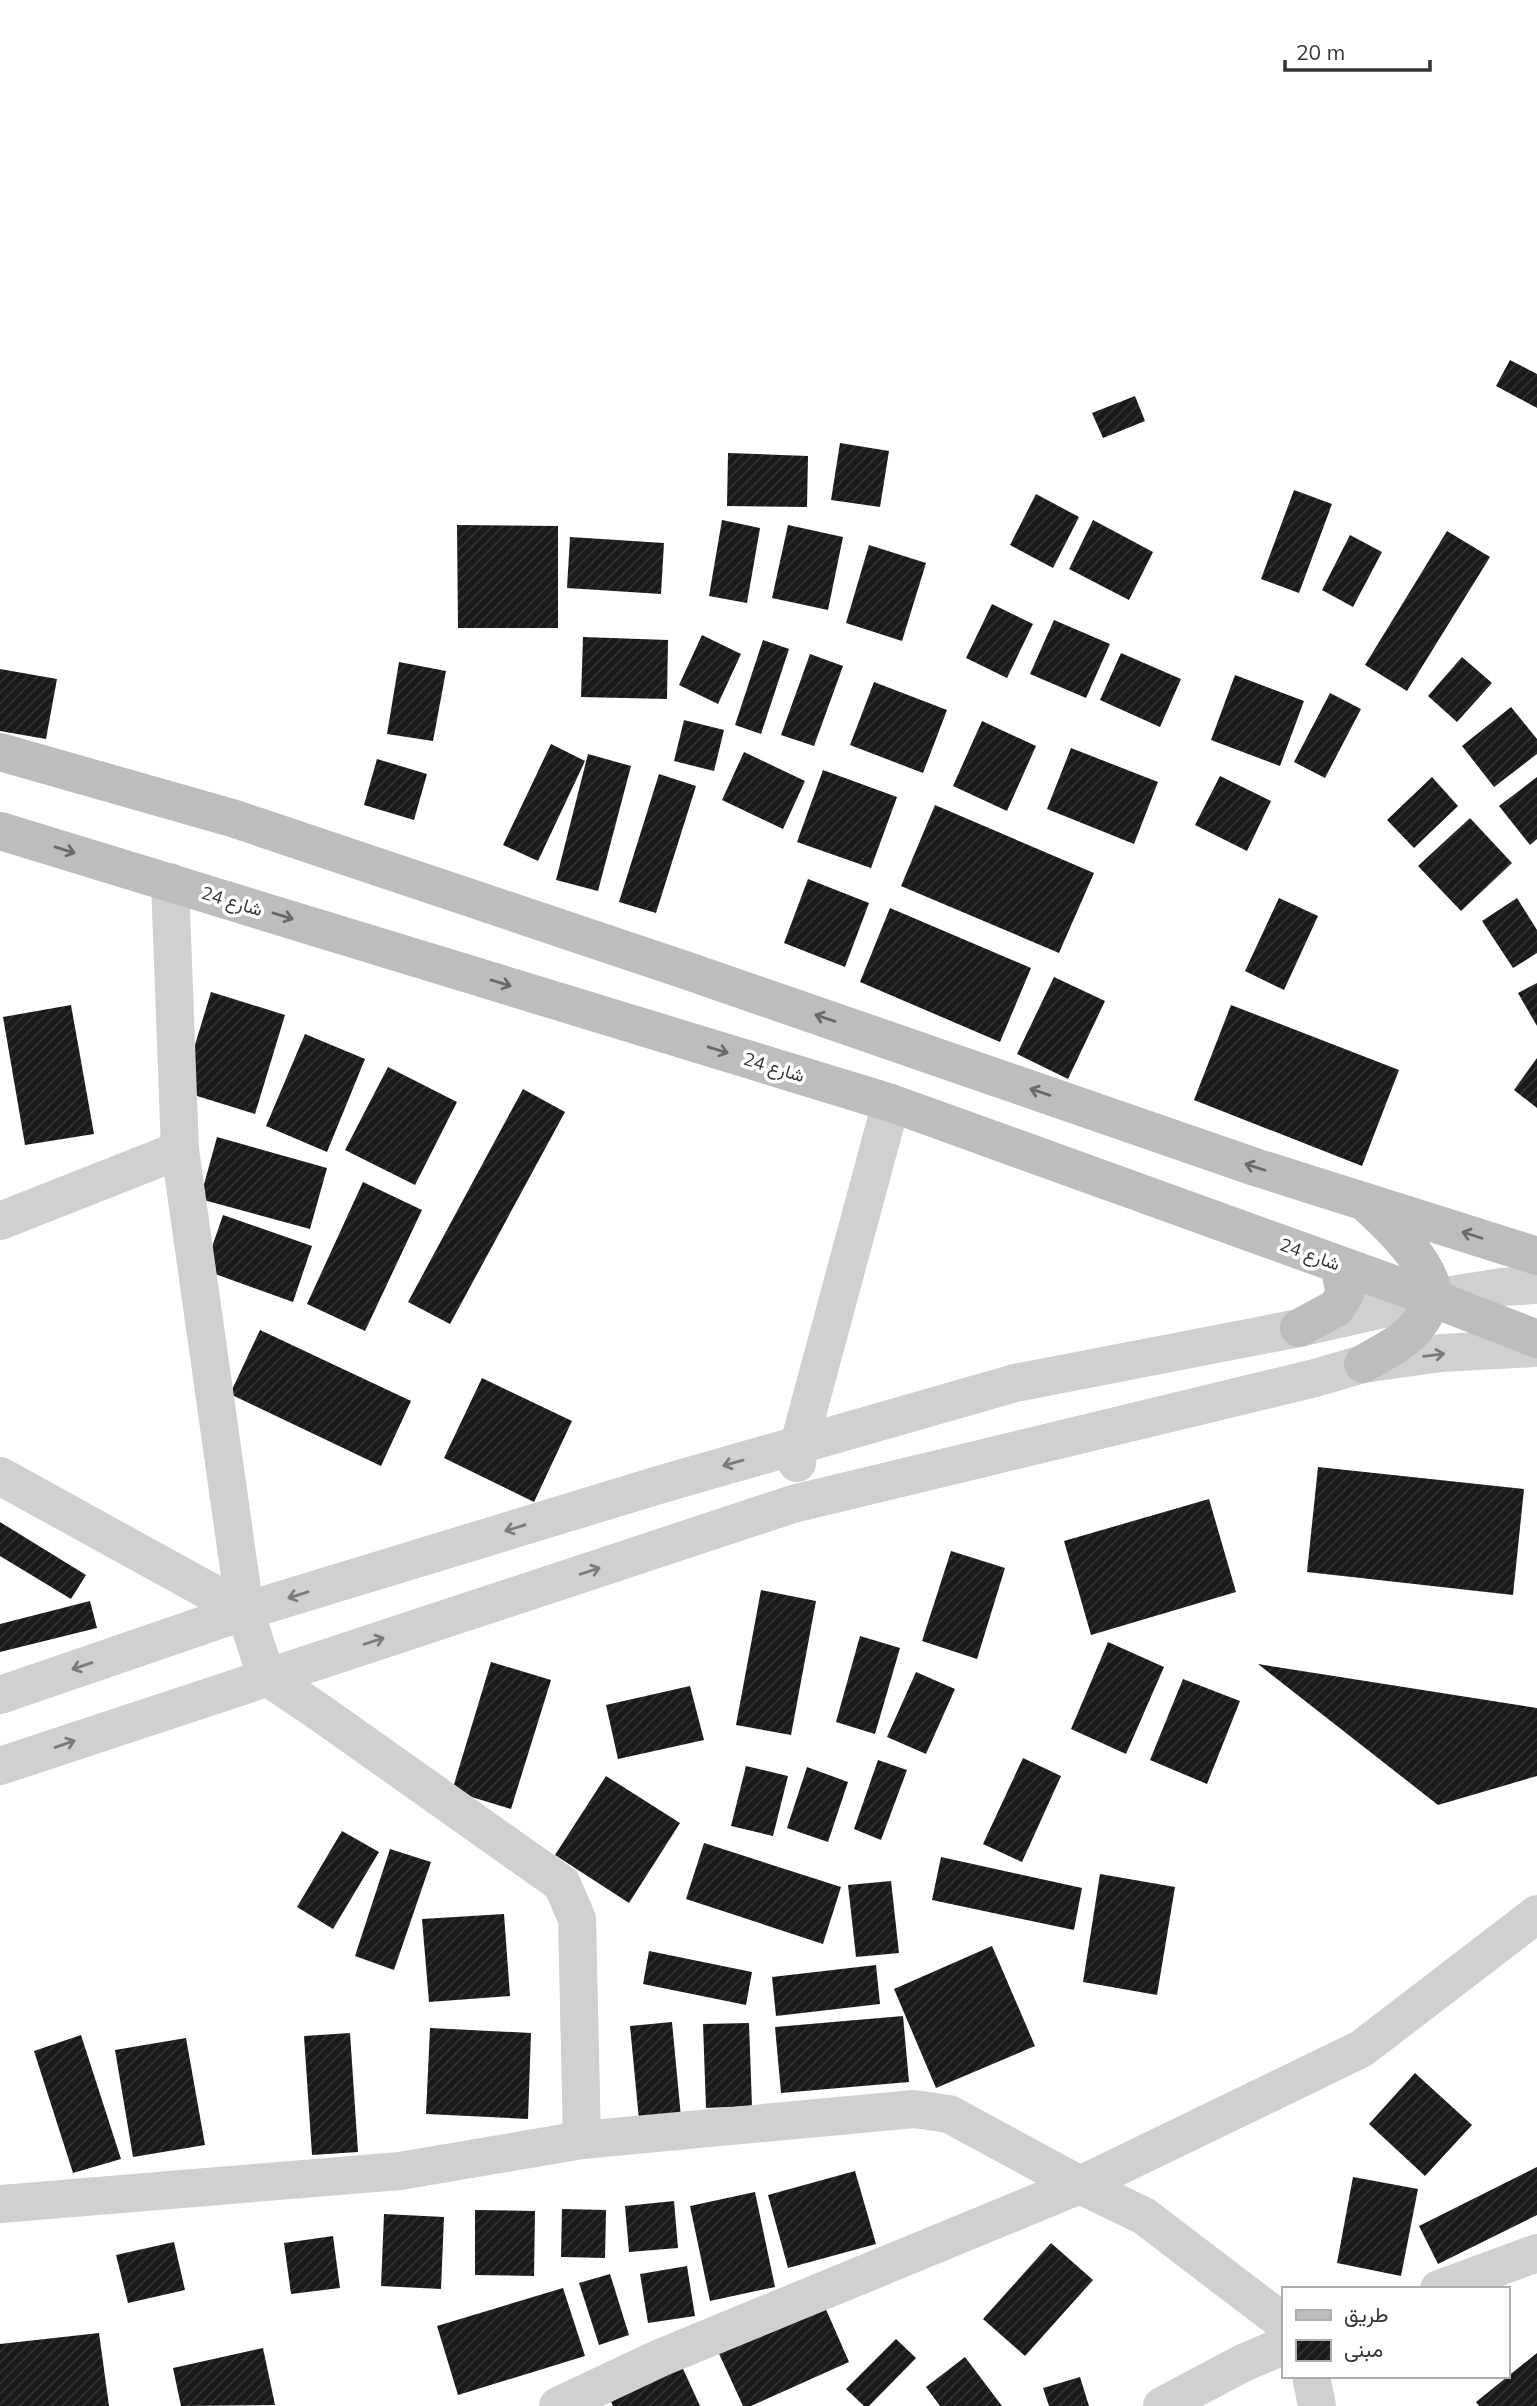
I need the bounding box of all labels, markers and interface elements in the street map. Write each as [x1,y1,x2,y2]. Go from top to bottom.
scale bar [1285,28,1430,72]
text: 20 m [1296,39,1345,65]
one-way arrow [54,845,76,858]
street label: شارع 24 [198,881,265,922]
one-way arrow [272,911,294,924]
one-way arrow [489,978,511,991]
one-way arrow [815,1011,837,1023]
one-way arrow [707,1045,729,1058]
street label: شارع 24 [740,1047,807,1088]
one-way arrow [1030,1085,1052,1097]
one-way arrow [1245,1159,1267,1172]
one-way arrow [1462,1228,1484,1240]
street label: شارع 24 [1276,1233,1343,1276]
one-way arrow [1422,1348,1445,1361]
one-way arrow [723,1457,745,1470]
one-way arrow [505,1523,527,1536]
one-way arrow [578,1563,600,1576]
one-way arrow [287,1589,309,1602]
one-way arrow [362,1634,384,1646]
one-way arrow [71,1660,93,1673]
one-way arrow [53,1737,75,1749]
legend [1282,2287,1509,2378]
text: طريق [1344,2301,1389,2328]
text: مبنى [1344,2336,1383,2362]

